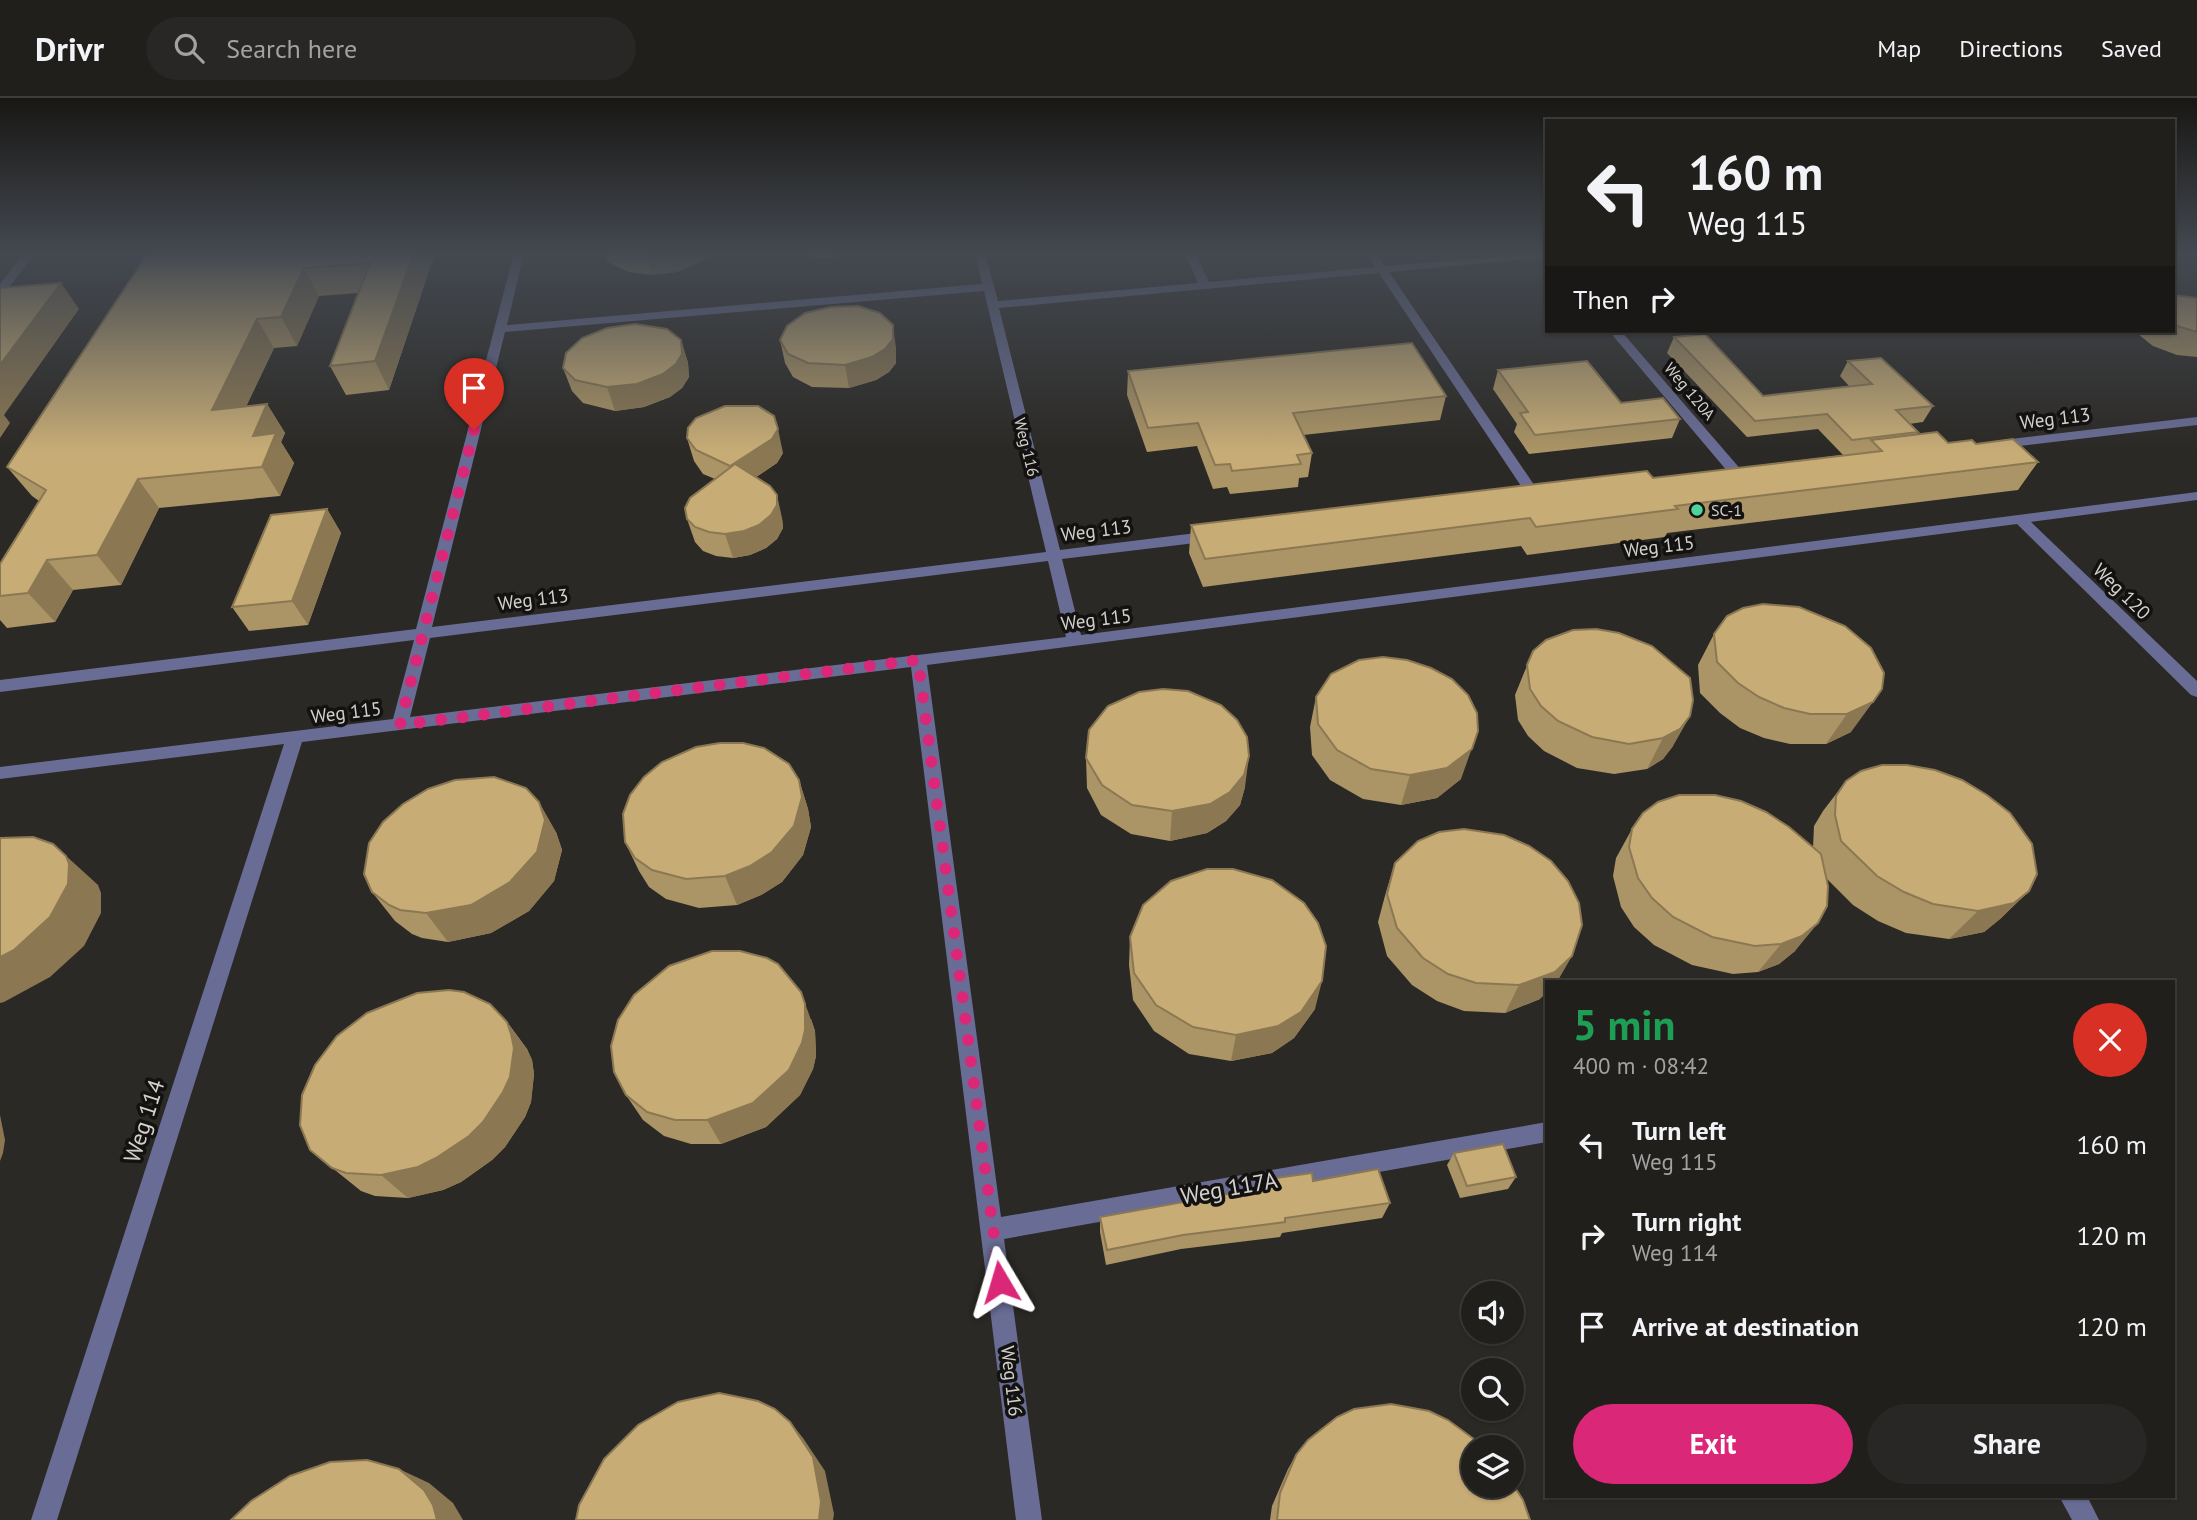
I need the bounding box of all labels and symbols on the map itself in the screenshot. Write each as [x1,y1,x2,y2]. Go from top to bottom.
pin [444,358,504,430]
street label: Weg 120A [1660,358,1720,424]
street label: Weg 113 [2018,402,2092,434]
street label: Weg 116 [1010,416,1044,478]
place label: SC-1 [1711,500,1742,520]
marker: SC-1 [1689,502,1705,518]
street label: Weg 113 [1059,514,1133,546]
street label: Weg 115 [1622,530,1696,562]
street label: Weg 120 [2088,558,2156,624]
street label: Weg 113 [496,583,570,615]
street label: Weg 115 [1059,603,1133,635]
street label: Weg 115 [309,696,383,728]
street label: Weg 114 [117,1075,171,1166]
street label: Weg 117A [1178,1165,1280,1210]
position arrow [963,1245,1037,1319]
street label: Weg 116 [996,1344,1028,1418]

